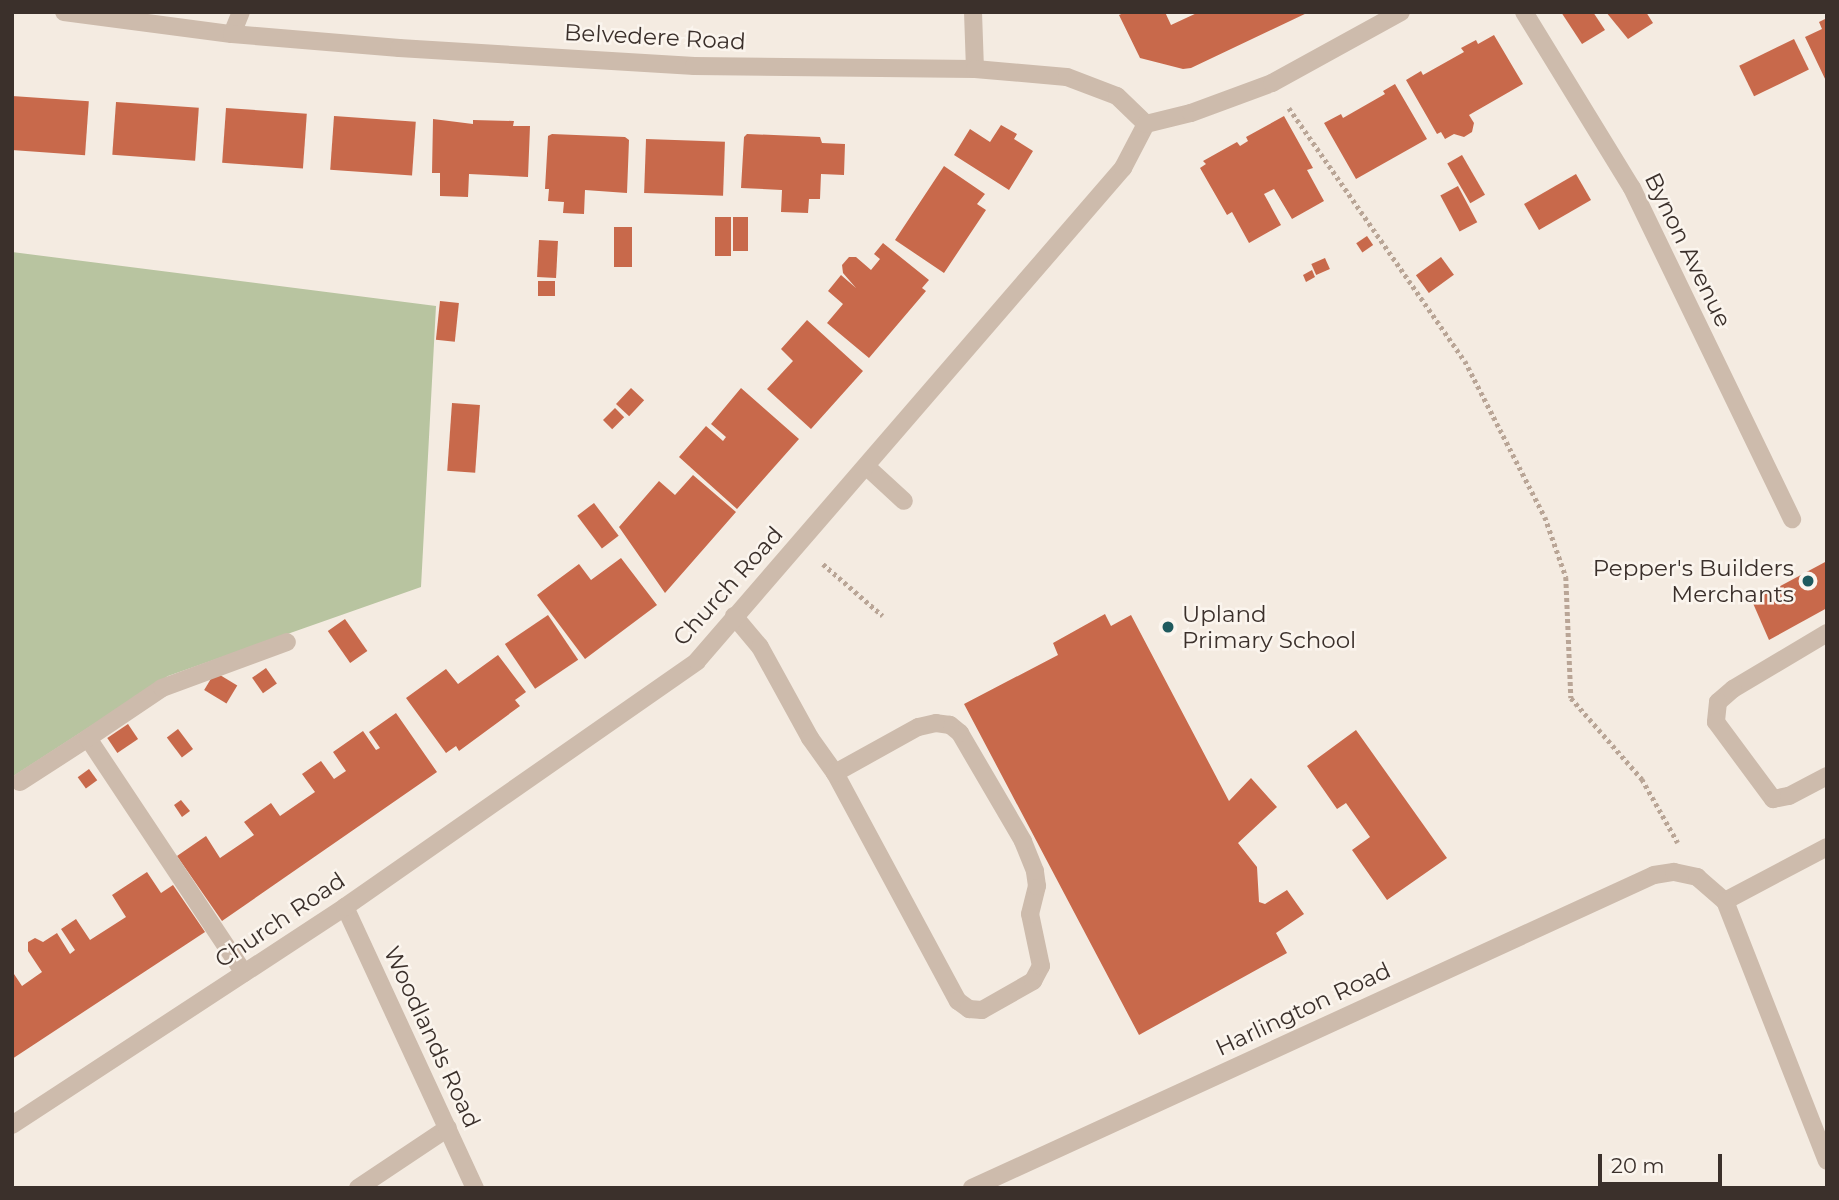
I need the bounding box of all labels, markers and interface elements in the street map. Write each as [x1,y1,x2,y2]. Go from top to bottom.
street label: Belvedere Road [563,18,747,56]
street label: Bynon Avenue [1639,168,1737,332]
street label: Church Road [667,521,789,651]
place label: Pepper's Builders Merchants [1593,554,1794,608]
marker: Pepper's Builders Merchants [1800,573,1816,589]
place label: Upland Primary School [1182,600,1356,654]
marker: Upland Primary School [1160,619,1176,635]
street label: Church Road [210,866,350,974]
street label: Woodlands Road [378,942,486,1132]
street label: Harlington Road [1211,956,1395,1062]
scale bar [1601,1140,1725,1184]
text: 20 m [1611,1153,1665,1178]

